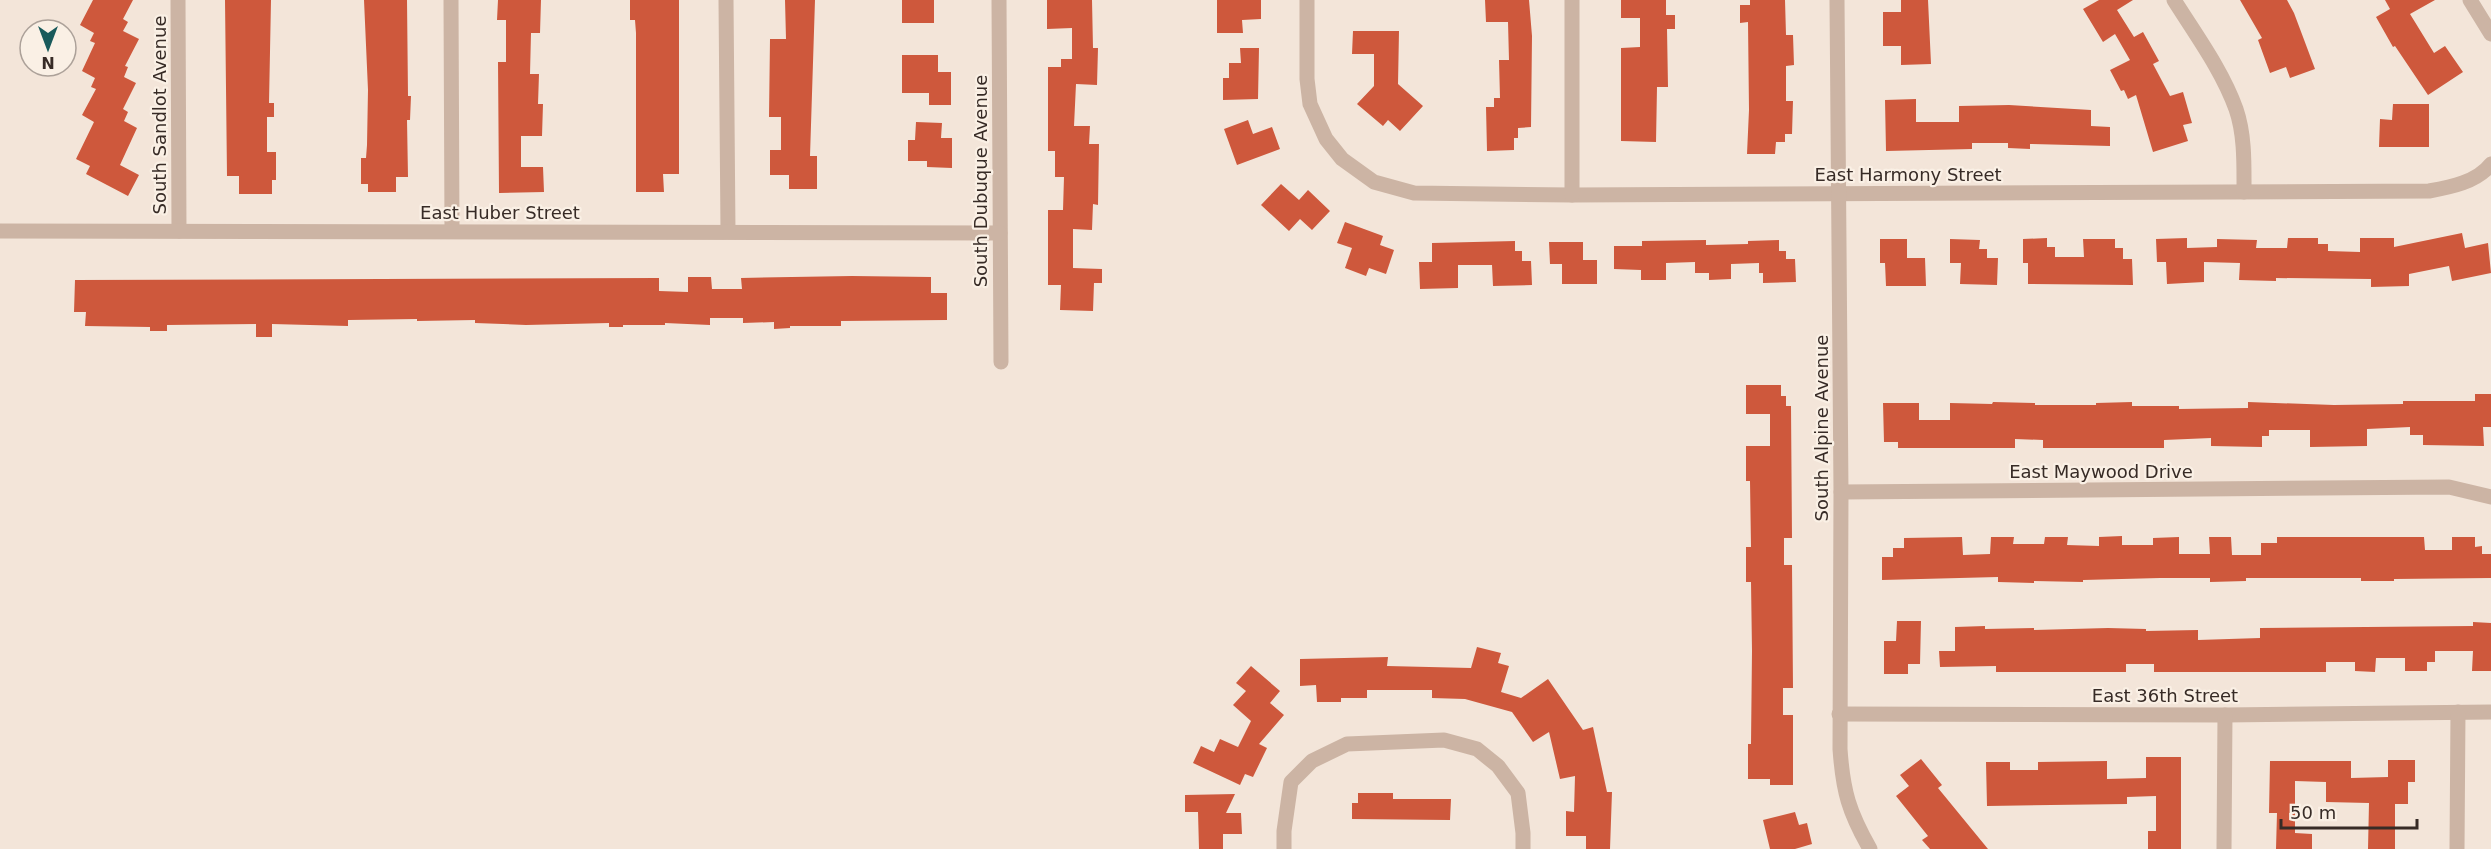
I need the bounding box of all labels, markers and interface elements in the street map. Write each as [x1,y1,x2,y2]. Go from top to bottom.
street label: South Sandlot Avenue [149,16,170,215]
north arrow [18,18,78,78]
text: N [41,53,55,72]
street label: South Dubuque Avenue [970,75,991,287]
street label: East Harmony Street [1814,164,2002,185]
street label: East Huber Street [420,202,580,223]
street label: South Alpine Avenue [1811,335,1832,521]
street label: East Maywood Drive [2009,461,2193,482]
street label: East 36th Street [2092,685,2238,706]
scale bar [2281,792,2418,830]
text: 50 m [2290,802,2336,823]

